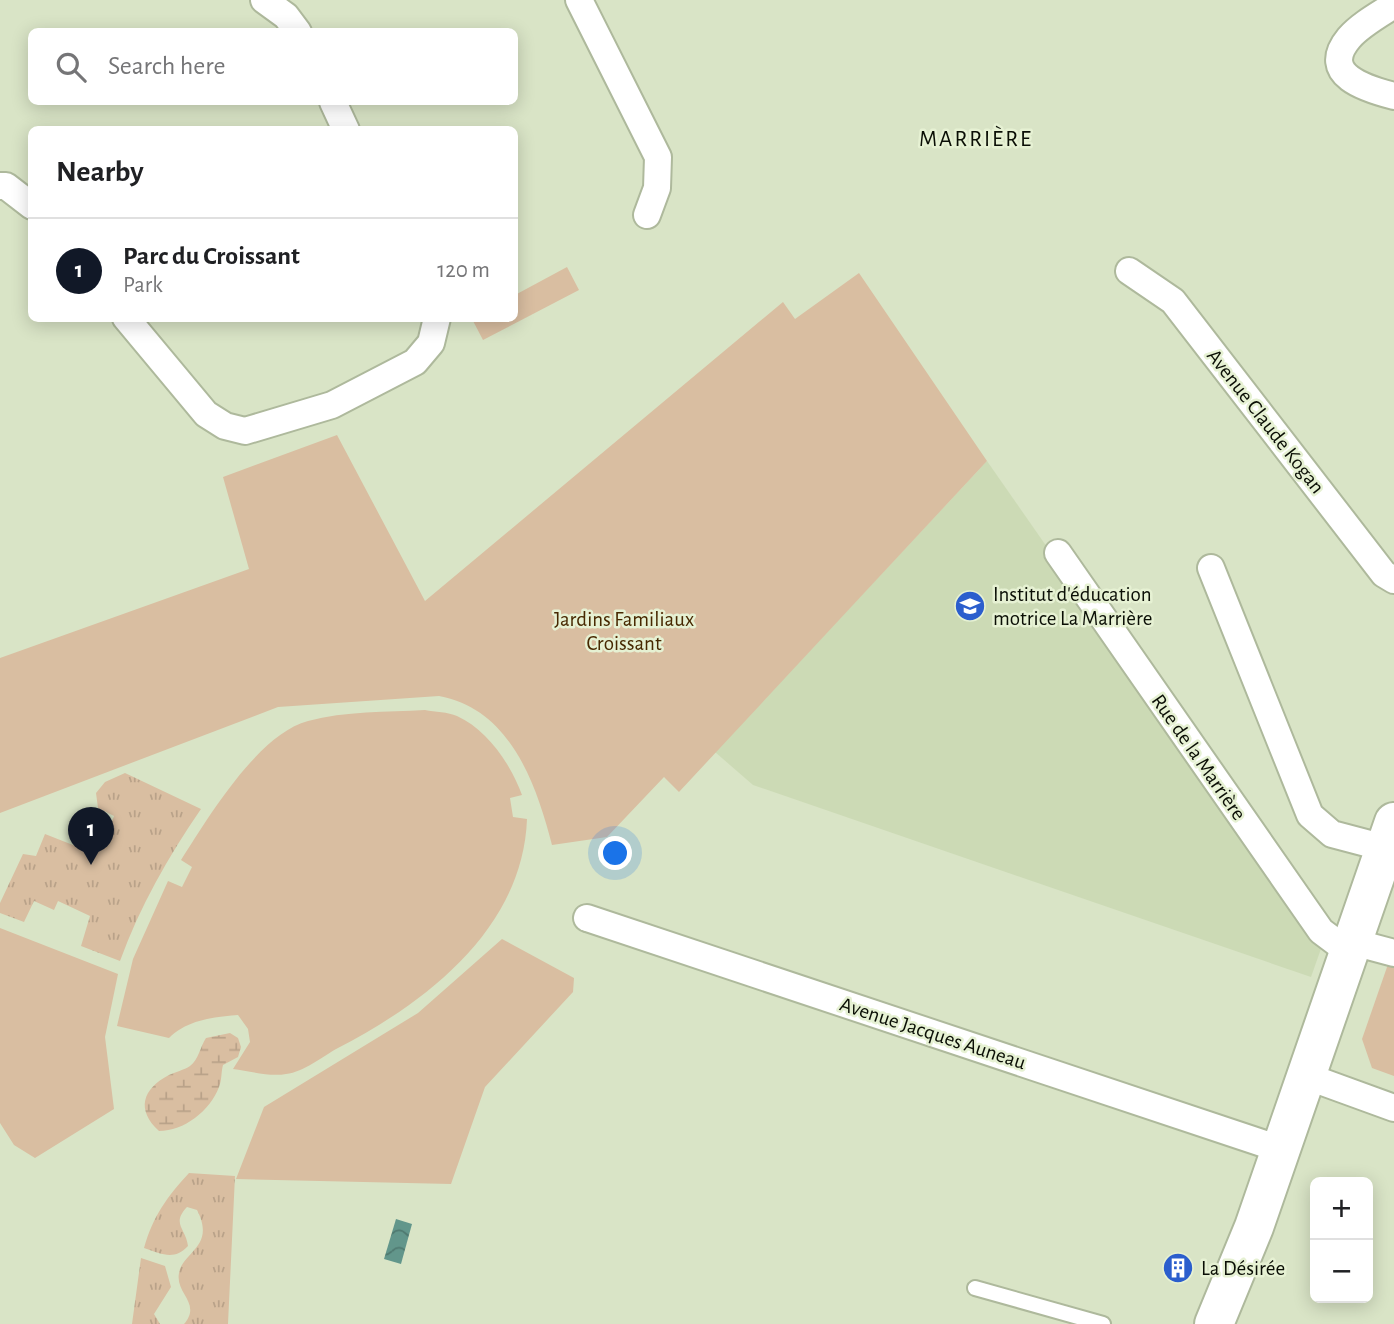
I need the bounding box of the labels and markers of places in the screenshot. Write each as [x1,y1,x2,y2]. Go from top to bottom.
place label: Institut d'éducation motrice La Marrière [993,584,1152,629]
school or university icon: Institut d'éducation motrice La Marrière [953,589,987,623]
pin: 1 [68,807,114,865]
building icon: La Désirée [1161,1251,1195,1285]
place label: La Désirée [1201,1258,1285,1279]

